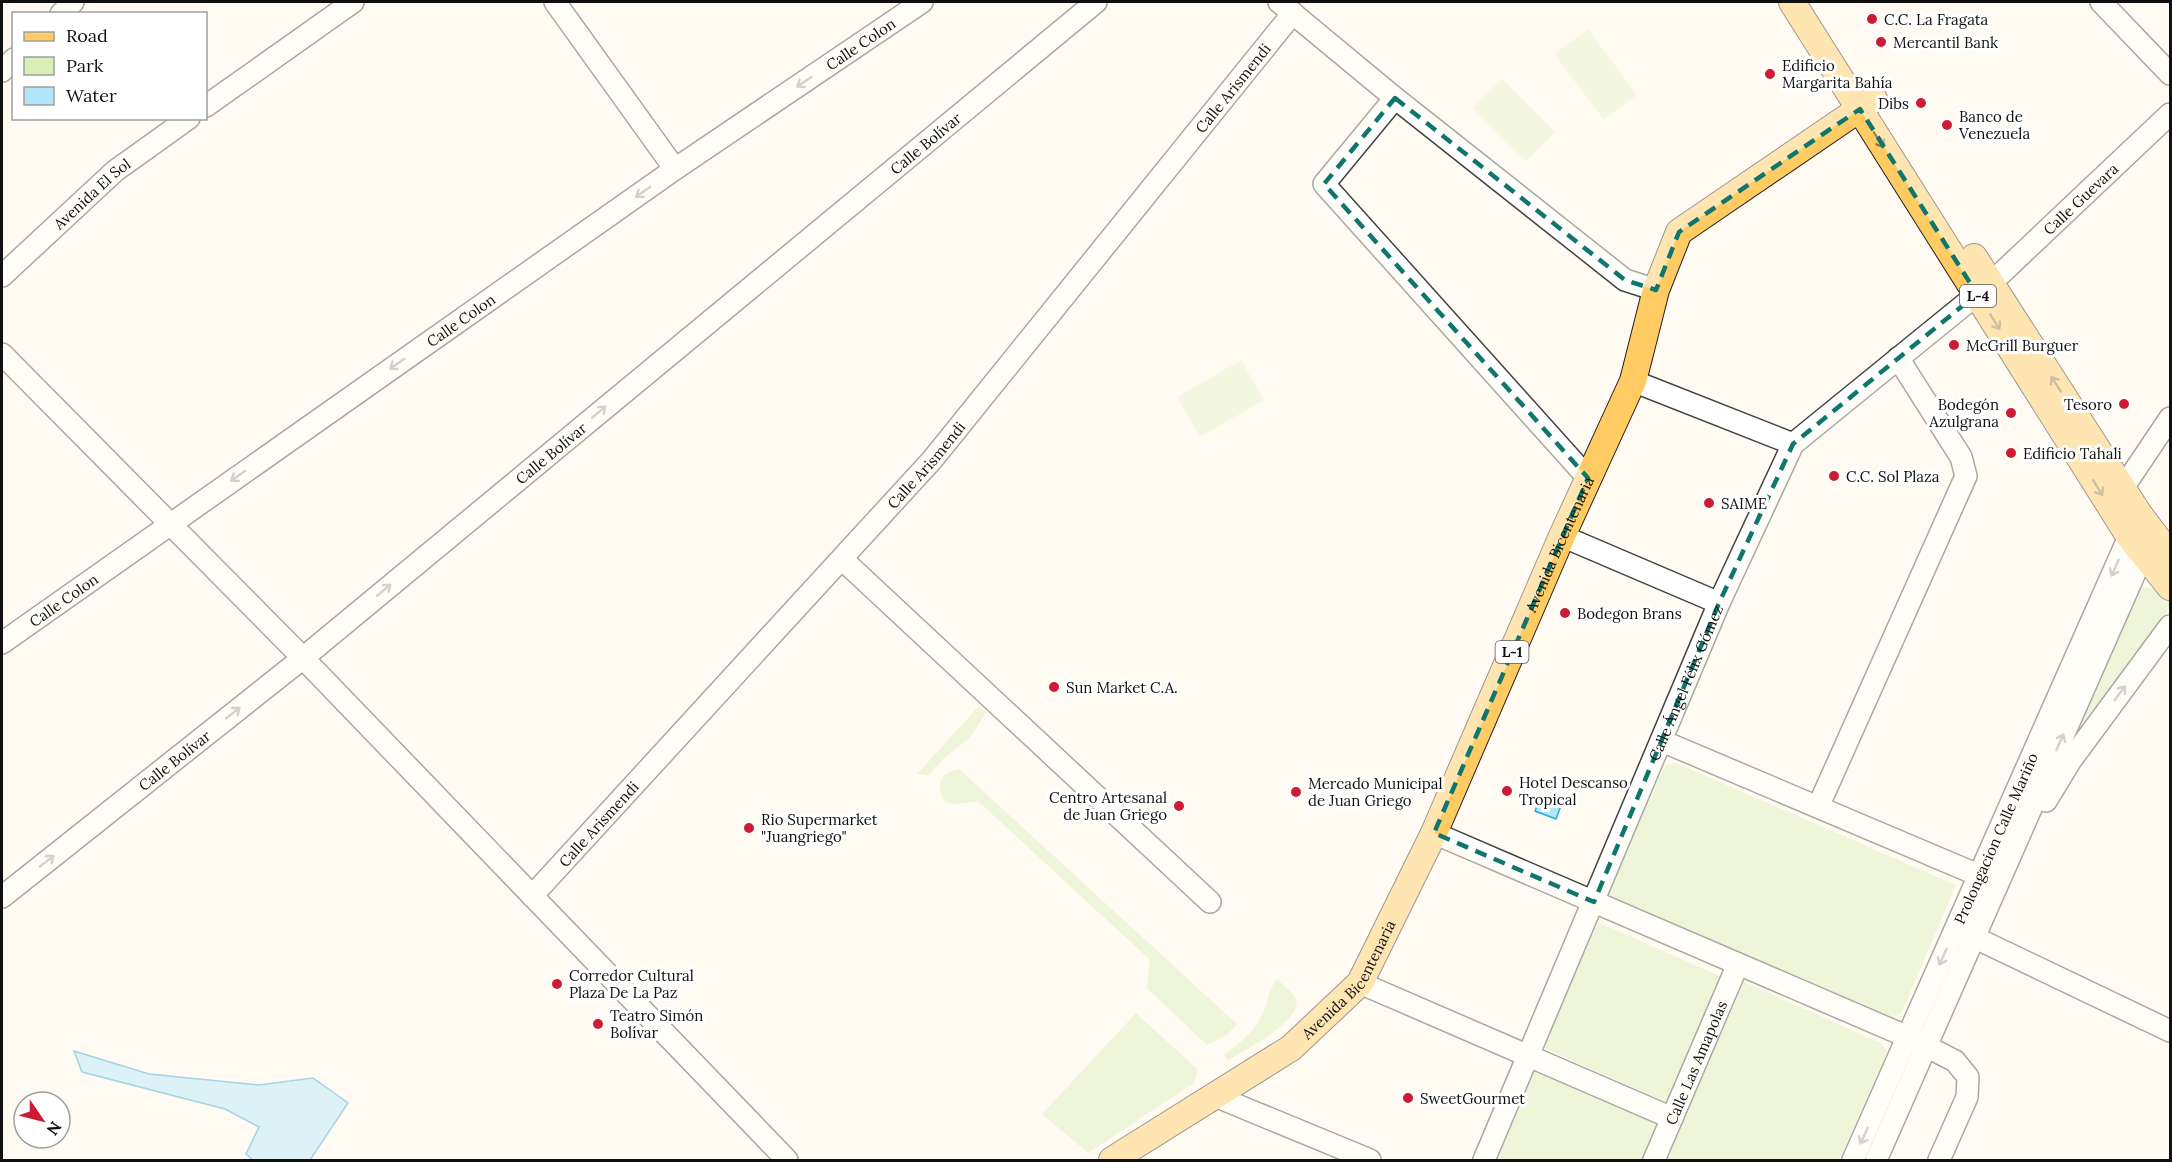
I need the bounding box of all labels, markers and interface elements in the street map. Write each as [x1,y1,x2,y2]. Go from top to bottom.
place label: C.C. La Fragata [1884,10,1989,29]
legend [12,12,207,120]
marker: C.C. La Fragata [1865,12,1879,26]
street label: Calle Colon [822,13,899,74]
text: Road [66,24,108,47]
place label: Mercantil Bank [1893,33,1998,52]
marker: Mercantil Bank [1874,35,1888,49]
street label: Calle Arismendi [1191,39,1274,136]
text: Park [66,54,104,77]
place label: Edificio Margarita Bahía [1782,56,1893,92]
marker: Edificio Margarita Bahía [1763,67,1777,81]
one-way arrow [796,76,813,88]
text: Water [66,84,117,107]
place label: Dibs [1878,94,1909,113]
marker: Dibs [1914,96,1928,110]
place label: Banco de Venezuela [1958,107,2030,143]
street label: Calle Bolívar [886,108,965,178]
marker: Banco de Venezuela [1940,118,1954,132]
one-way arrow [1874,131,1886,148]
street label: Avenida El Sol [48,154,134,234]
street label: Calle Guevara [2039,159,2122,239]
one-way arrow [635,186,652,198]
road number: L-4 [1960,285,1996,307]
street label: Calle Colon [423,289,499,351]
one-way arrow [1988,314,2001,331]
place label: McGrill Burguer [1966,336,2079,355]
marker: McGrill Burguer [1947,338,1961,352]
one-way arrow [390,358,406,370]
one-way arrow [2050,376,2062,393]
place label: Bodegón Azulgrana [1928,395,1999,431]
place label: Tesoro [2064,395,2112,414]
marker: Tesoro [2117,397,2131,411]
one-way arrow [591,405,606,419]
marker: Bodegón Azulgrana [2004,406,2018,420]
street label: Calle Arismendi [883,417,969,512]
street label: Calle Bolívar [511,418,591,488]
place label: Edificio Tahali [2023,444,2122,463]
marker: Edificio Tahali [2004,446,2018,460]
place label: C.C. Sol Plaza [1846,467,1940,486]
marker: C.C. Sol Plaza [1827,469,1841,483]
one-way arrow [230,470,246,482]
street label: Avenida Bicentenaria [1520,473,1598,616]
one-way arrow [2092,479,2105,496]
place label: SAIME [1721,494,1767,513]
marker: SAIME [1702,496,1716,510]
one-way arrow [2109,558,2120,576]
street label: Calle Colon [25,569,101,631]
one-way arrow [376,584,392,597]
street label: Calle Ángel Félix Gómez [1644,602,1727,763]
place label: Bodegon Brans [1577,604,1682,623]
marker: Bodegon Brans [1558,606,1572,620]
road number: L-1 [1496,641,1528,663]
place label: Sun Market C.A. [1066,678,1178,697]
marker: Sun Market C.A. [1047,680,1061,694]
one-way arrow [2114,686,2127,702]
one-way arrow [225,707,241,720]
street label: Calle Bolívar [134,726,215,795]
one-way arrow [2055,733,2066,751]
street label: Prolongacion Calle Mariño [1949,749,2042,927]
place label: Hotel Descanso Tropical [1519,773,1628,809]
place label: Mercado Municipal de Juan Griego [1308,774,1443,810]
street label: Calle Arismendi [554,777,642,871]
marker: Hotel Descanso Tropical [1500,784,1514,798]
marker: Mercado Municipal de Juan Griego [1289,785,1303,799]
place label: Centro Artesanal de Juan Griego [1049,788,1167,824]
marker: Centro Artesanal de Juan Griego [1172,799,1186,813]
place label: Rio Supermarket "Juangriego" [761,810,878,846]
marker: Rio Supermarket "Juangriego" [742,821,756,835]
one-way arrow [39,854,55,867]
street label: Avenida Bicentenaria [1297,916,1399,1044]
one-way arrow [1937,948,1948,966]
place label: Corredor Cultural Plaza De La Paz [569,966,694,1002]
marker: Corredor Cultural Plaza De La Paz [550,977,564,991]
street label: Calle Las Amapolas [1661,998,1731,1128]
place label: Teatro Simón Bolívar [610,1006,703,1042]
marker: Teatro Simón Bolívar [591,1017,605,1031]
place label: SweetGourmet [1420,1089,1525,1108]
north arrow [12,1090,72,1150]
marker: SweetGourmet [1401,1091,1415,1105]
text: N [43,1118,66,1139]
one-way arrow [1858,1126,1869,1144]

